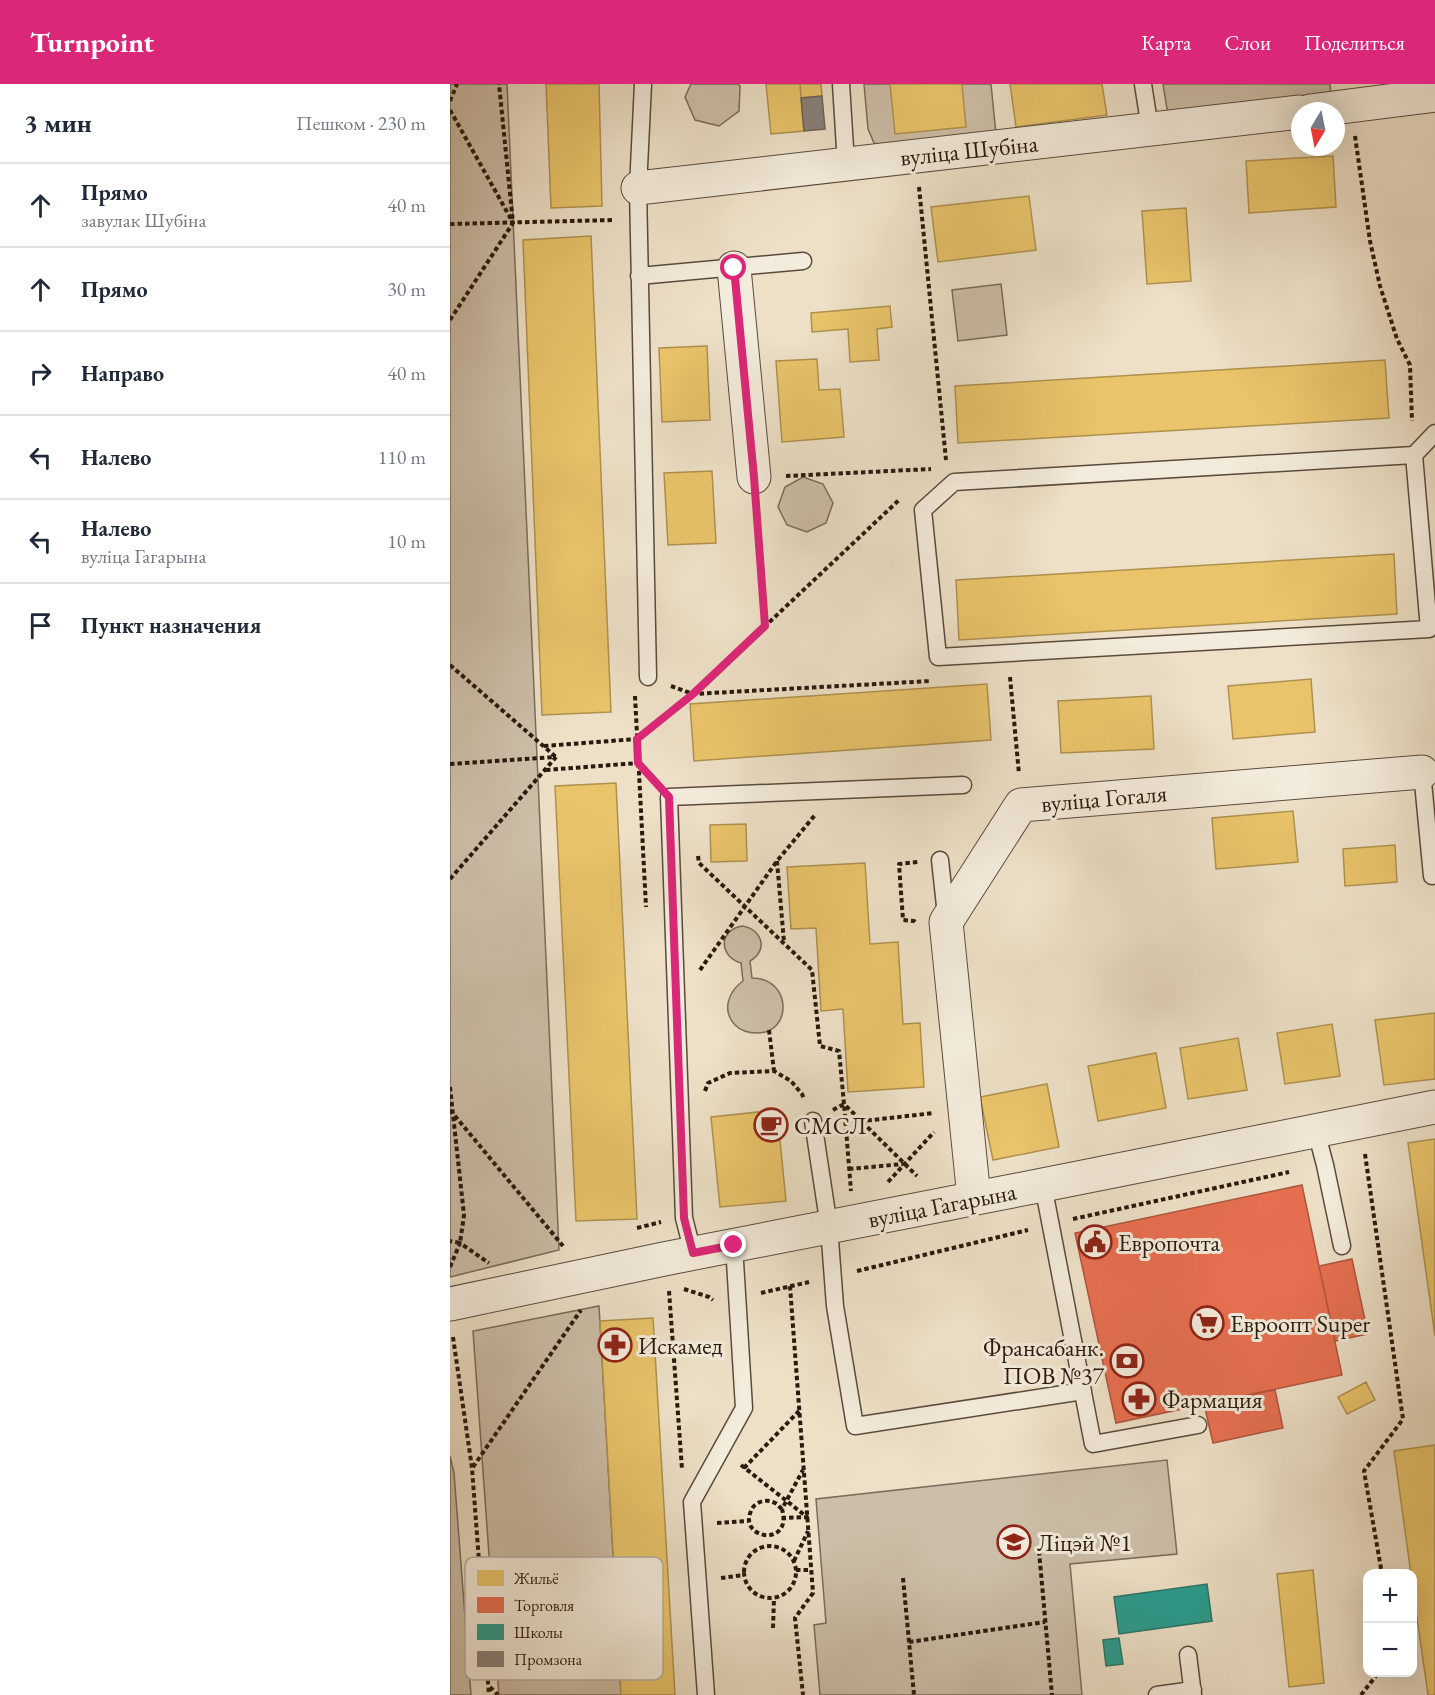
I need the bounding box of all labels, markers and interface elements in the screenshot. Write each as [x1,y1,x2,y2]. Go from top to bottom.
text: Turnpoint [30,24,154,60]
text: Карта [1141,29,1191,56]
text: Слои [1224,29,1271,56]
text: Поделиться [1304,29,1405,56]
north arrow [1291,102,1345,156]
text: 3 мин [24,106,92,140]
text: Пешком · 230 m [296,110,426,136]
street label: вуліца Шубіна [899,127,1040,173]
text: Прямо [81,178,148,207]
icon: ahead [24,189,57,222]
text: 40 m [387,192,426,218]
text: завулак Шубіна [81,207,206,233]
route start [720,254,746,280]
icon: ahead [24,273,57,306]
text: Прямо [81,275,148,304]
text: 30 m [387,276,426,302]
icon: right [24,357,57,390]
text: Направо [81,359,164,388]
text: 40 m [387,360,426,386]
icon: left [24,441,57,474]
text: Налево [81,443,151,472]
text: 110 m [378,444,426,470]
text: Налево [81,514,151,543]
icon: left [24,525,57,558]
text: 10 m [387,528,426,554]
text: вуліца Гагарына [81,543,206,569]
icon: arrive [24,609,57,642]
text: Пункт назначения [81,611,261,640]
street label: вуліца Гогаля [1040,777,1169,819]
cafe icon: СМСЛ [753,1107,789,1143]
place label: СМСЛ [794,1110,867,1141]
street label: вуліца Гагарына [865,1175,1019,1235]
public building icon: Европочта [1077,1224,1113,1260]
place label: Европочта [1118,1227,1221,1258]
route end [720,1231,746,1257]
supermarket icon: Евроопт Super [1189,1305,1225,1341]
place label: Евроопт Super [1230,1308,1370,1339]
pharmacy icon: Искамед [597,1327,633,1363]
place label: Искамед [638,1330,723,1361]
place label: Франсабанк. ПОВ №37 [983,1332,1104,1391]
bank icon: Франсабанк. ПОВ №37 [1109,1343,1145,1379]
pharmacy icon: Фармация [1121,1381,1157,1417]
place label: Фармация [1162,1384,1263,1415]
school or university icon: Ліцэй №1 [996,1524,1032,1560]
place label: Ліцэй №1 [1037,1527,1132,1558]
legend [465,1557,663,1680]
text: Жильё [513,1568,559,1589]
map controls [1363,1569,1417,1677]
button: + [1363,1569,1417,1623]
text: Торговля [514,1595,574,1616]
text: Школы [514,1622,563,1643]
button: − [1363,1623,1417,1677]
text: Промзона [514,1649,583,1670]

